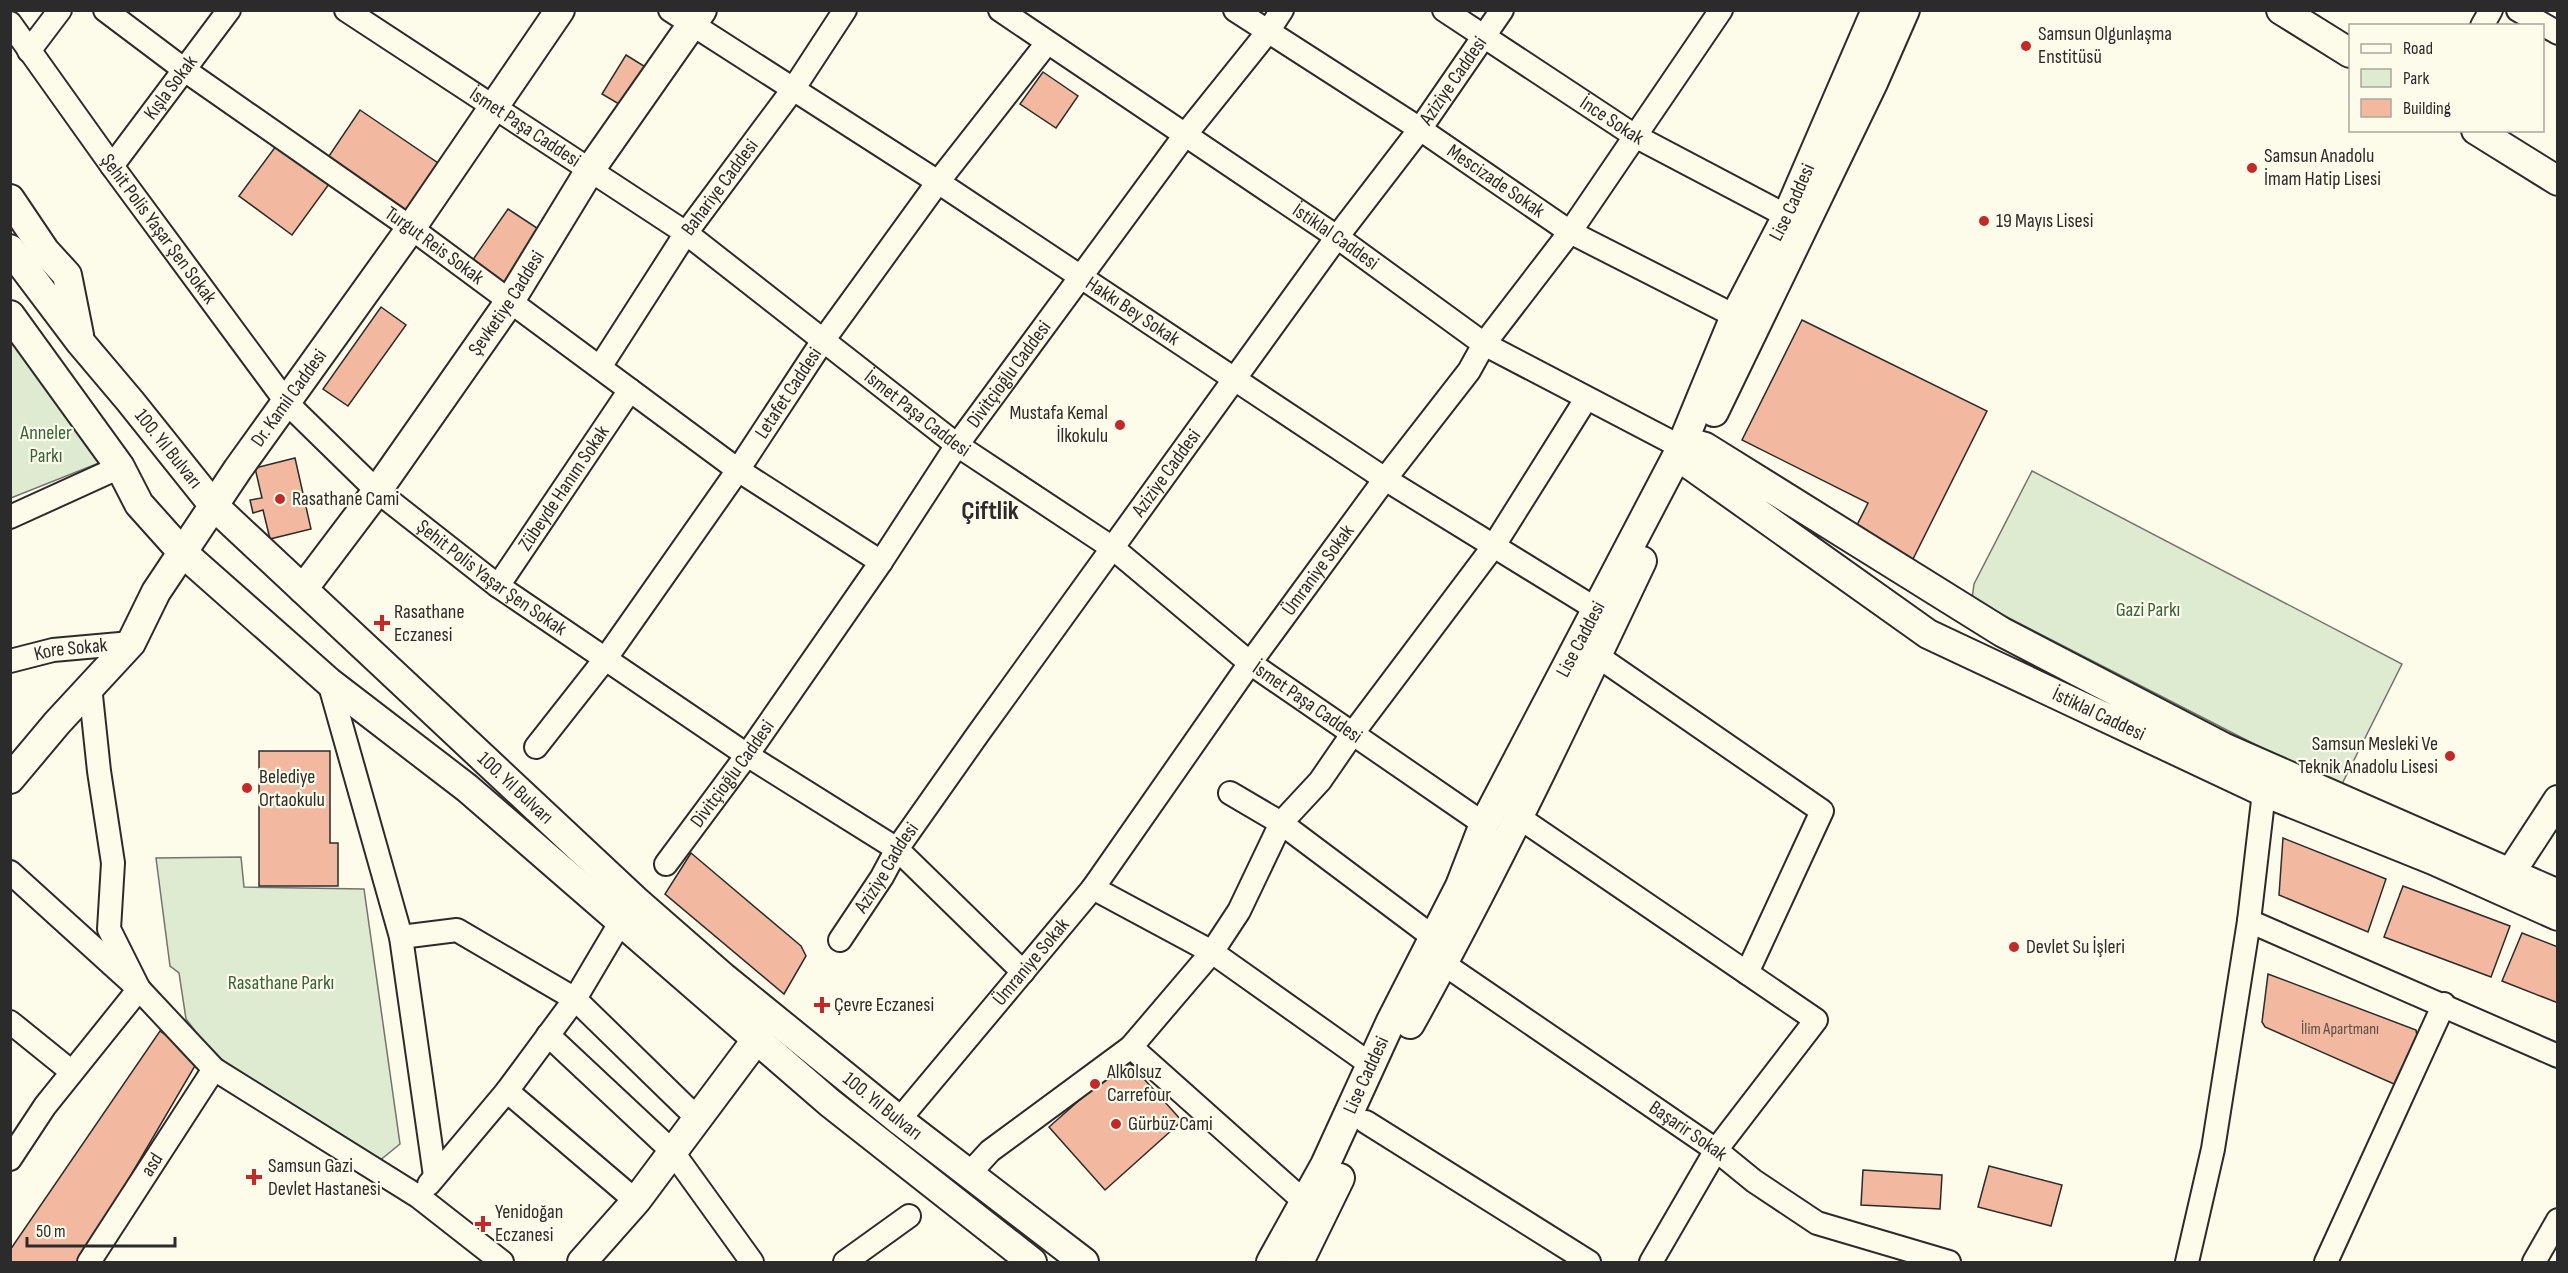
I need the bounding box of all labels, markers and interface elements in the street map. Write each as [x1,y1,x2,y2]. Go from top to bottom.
place label: Samsun Olgunlaşma Enstitüsü [2038,22,2172,69]
legend [2349,24,2544,132]
street label: Aziziye Caddesi [1414,32,1492,130]
text: Road [2403,38,2433,59]
marker: Samsun Olgunlaşma Enstitüsü [2019,39,2033,53]
street label: Kışla Sokak [139,50,203,125]
text: Park [2403,68,2429,89]
street label: İsmet Paşa Caddesi [465,82,585,172]
street label: İnce Sokak [1575,91,1648,151]
text: Building [2403,98,2451,119]
street label: Bahariye Caddesi [676,135,764,240]
street label: Mescizade Sokak [1442,139,1550,223]
place label: Samsun Anadolu İmam Hatip Lisesi [2264,144,2381,191]
street label: Şehit Polis Yaşar Şen Sokak [95,149,222,309]
street label: Lise Caddesi [1764,160,1820,245]
marker: Samsun Anadolu İmam Hatip Lisesi [2245,161,2259,175]
street label: İstiklal Caddesi [1288,198,1383,275]
street label: Turgut Reis Sokak [380,201,489,290]
place label: 19 Mayıs Lisesi [1996,209,2094,233]
marker: 19 Mayıs Lisesi [1977,214,1991,228]
street label: Şevketiye Caddesi [463,246,550,360]
street label: Hakkı Bey Sokak [1081,271,1184,351]
street label: Divitçioğlu Caddesi [962,316,1056,433]
street label: Letafet Caddesi [750,343,827,443]
street label: Dr. Kamil Caddesi [246,345,332,452]
street label: İsmet Paşa Caddesi [859,365,975,462]
place label: Mustafa Kemal İlkokulu [1009,401,1108,448]
street label: 100. Yıl Bulvarı [129,404,207,493]
marker: Mustafa Kemal İlkokulu [1113,418,1127,432]
park label: Anneler Parkı [19,421,72,468]
street label: Zübeyde Hanım Sokak [513,421,615,555]
street label: Aziziye Caddesi [1126,425,1206,522]
place label: Rasathane Cami [292,487,399,511]
marker: Rasathane Cami [273,492,287,506]
district label: Çiftlik [961,496,1019,527]
street label: Şehit Polis Yaşar Şen Sokak [412,515,571,641]
street label: Ümraniye Sokak [1277,520,1360,620]
street label: Lise Caddesi [1551,597,1611,681]
park label: Gazi Parkı [2116,598,2180,622]
place label: Rasathane Eczanesi [394,600,464,647]
marker: Rasathane Eczanesi [375,616,389,630]
street label: Kore Sokak [31,633,109,666]
street label: İsmet Paşa Caddesi [1248,656,1367,749]
street label: İstiklal Caddesi [2048,682,2149,746]
street label: Divitçioğlu Caddesi [685,716,780,832]
place label: Samsun Mesleki Ve Teknik Anadolu Lisesi [2298,732,2438,779]
street label: 100. Yıl Bulvarı [472,747,558,829]
marker: Samsun Mesleki Ve Teknik Anadolu Lisesi [2443,749,2457,763]
place label: Belediye Ortaokulu [259,765,325,812]
marker: Belediye Ortaokulu [240,781,254,795]
street label: Aziziye Caddesi [849,818,924,918]
street label: Ümraniye Sokak [988,913,1075,1011]
place label: Devlet Su İşleri [2026,935,2125,959]
marker: Devlet Su İşleri [2007,940,2021,954]
park label: Rasathane Parkı [228,971,334,995]
place label: Çevre Eczanesi [834,993,934,1017]
marker: Çevre Eczanesi [815,998,829,1012]
house number: İlim Apartmanı [2301,1020,2379,1039]
street label: Lise Caddesi [1338,1033,1394,1117]
place label: Alkolsuz Carrefour [1106,1060,1171,1107]
street label: 100. Yıl Bulvarı [838,1067,927,1145]
marker: Alkolsuz Carrefour [1088,1077,1102,1091]
street label: Başarir Sokak [1644,1096,1732,1167]
place label: Gürbüz Cami [1128,1112,1213,1136]
marker: Gürbüz Cami [1109,1117,1123,1131]
street label: asd [136,1148,168,1181]
place label: Samsun Gazi Devlet Hastanesi [268,1154,381,1201]
marker: Samsun Gazi Devlet Hastanesi [245,1168,263,1186]
place label: Yenidoğan Eczanesi [495,1200,563,1247]
scale bar [27,1210,176,1248]
marker: Yenidoğan Eczanesi [476,1217,490,1231]
text: 50 m [36,1221,66,1242]

